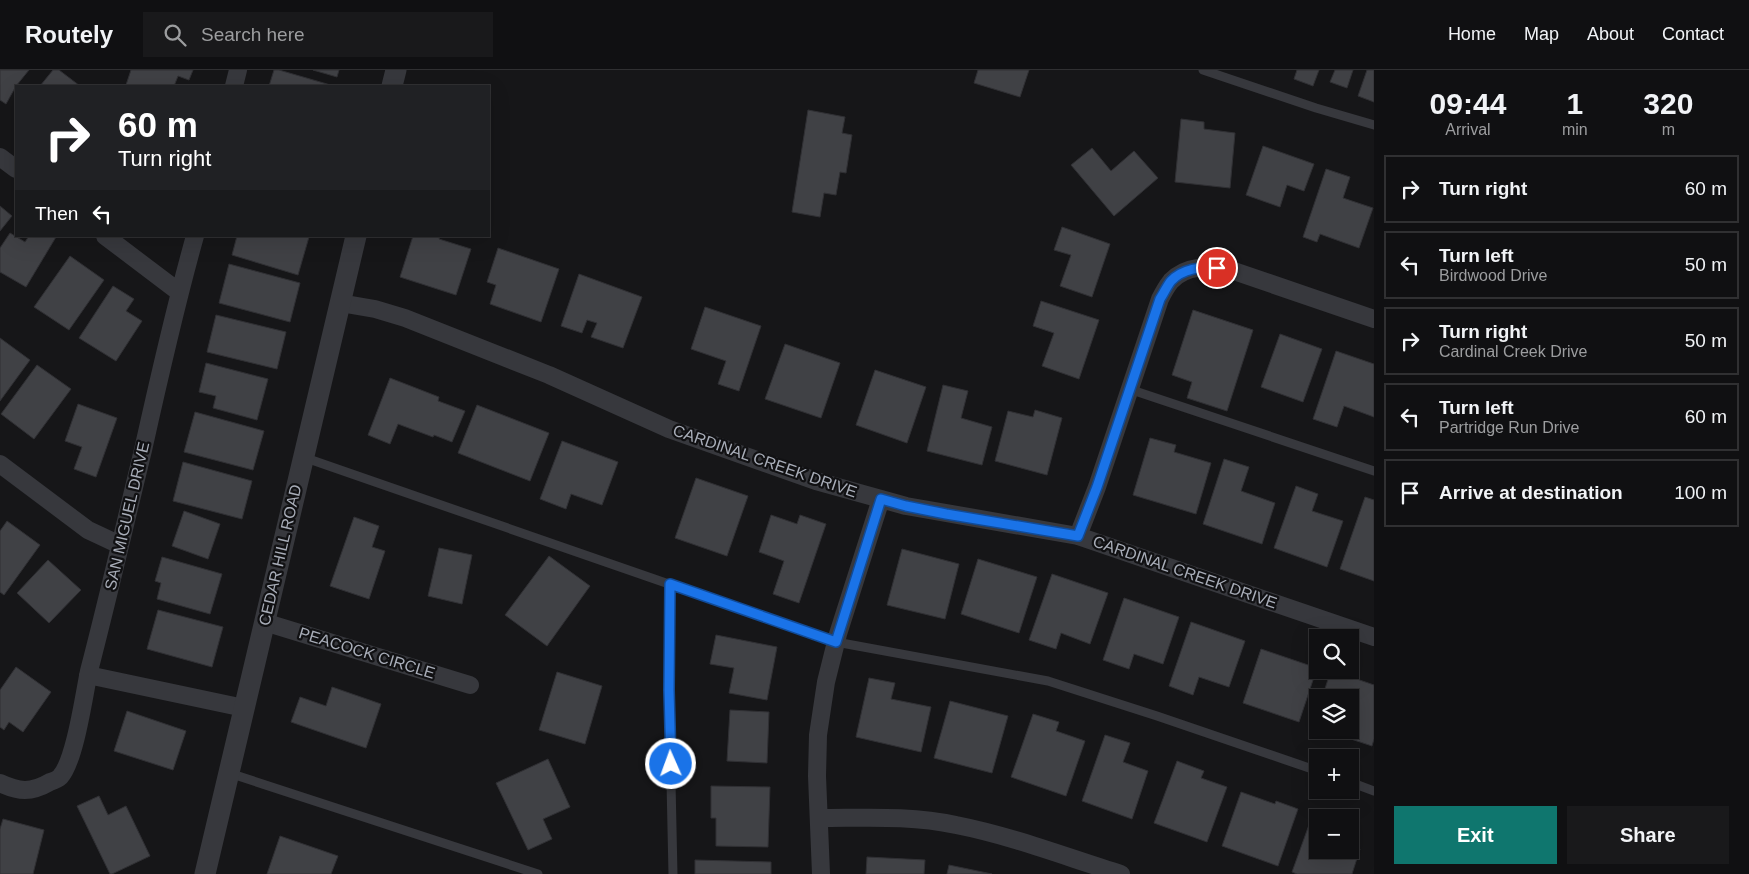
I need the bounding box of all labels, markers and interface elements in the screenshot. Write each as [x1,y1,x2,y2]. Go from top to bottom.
search box [143,12,493,57]
text: Routely [25,21,113,48]
icon: search [161,21,189,49]
text: Search here [201,24,305,45]
text: Home [1448,24,1496,44]
text: Map [1524,24,1559,44]
text: About [1587,24,1634,44]
text: Contact [1662,24,1724,44]
text: 09:44 [1430,87,1506,120]
text: 1 [1566,87,1583,120]
text: 320 [1643,87,1693,120]
icon: right [35,105,100,170]
text: 60 m [118,105,198,144]
text: Arrival [1445,121,1491,138]
text: min [1562,121,1588,138]
text: m [1662,121,1675,138]
text: Turn right [118,146,211,171]
icon: right [1396,175,1424,203]
text: Turn right [1439,178,1527,199]
text: 60 m [1685,178,1727,199]
icon: left [88,200,116,228]
text: Then [35,203,78,224]
text: Turn left [1439,245,1514,266]
pin [1196,247,1238,289]
icon: left [1396,251,1424,279]
icon: arrive [1203,254,1231,282]
text: 50 m [1685,254,1727,275]
text: Birdwood Drive [1439,267,1547,284]
text: Turn right [1439,321,1527,342]
icon: right [1396,327,1424,355]
text: 50 m [1685,330,1727,351]
text: Cardinal Creek Drive [1439,343,1588,360]
text: Turn left [1439,397,1514,418]
icon: left [1396,403,1424,431]
text: 60 m [1685,406,1727,427]
text: Partridge Run Drive [1439,419,1580,436]
street label: CARDINAL CREEK DRIVE [671,422,859,500]
street label: SAN MIGUEL DRIVE [102,440,152,592]
icon: arrive [1396,479,1424,507]
text: Arrive at destination [1439,482,1623,503]
text: 100 m [1674,482,1727,503]
street label: CEDAR HILL ROAD [255,483,305,627]
street label: CARDINAL CREEK DRIVE [1091,533,1279,611]
street label: PEACOCK CIRCLE [297,624,437,682]
map controls [1309,629,1359,859]
button: search [1309,629,1359,679]
button: layers [1309,689,1359,739]
position arrow [644,737,696,789]
button: + [1309,749,1359,799]
button: Exit [1394,806,1557,864]
button: Share [1567,806,1729,864]
button: − [1309,809,1359,859]

